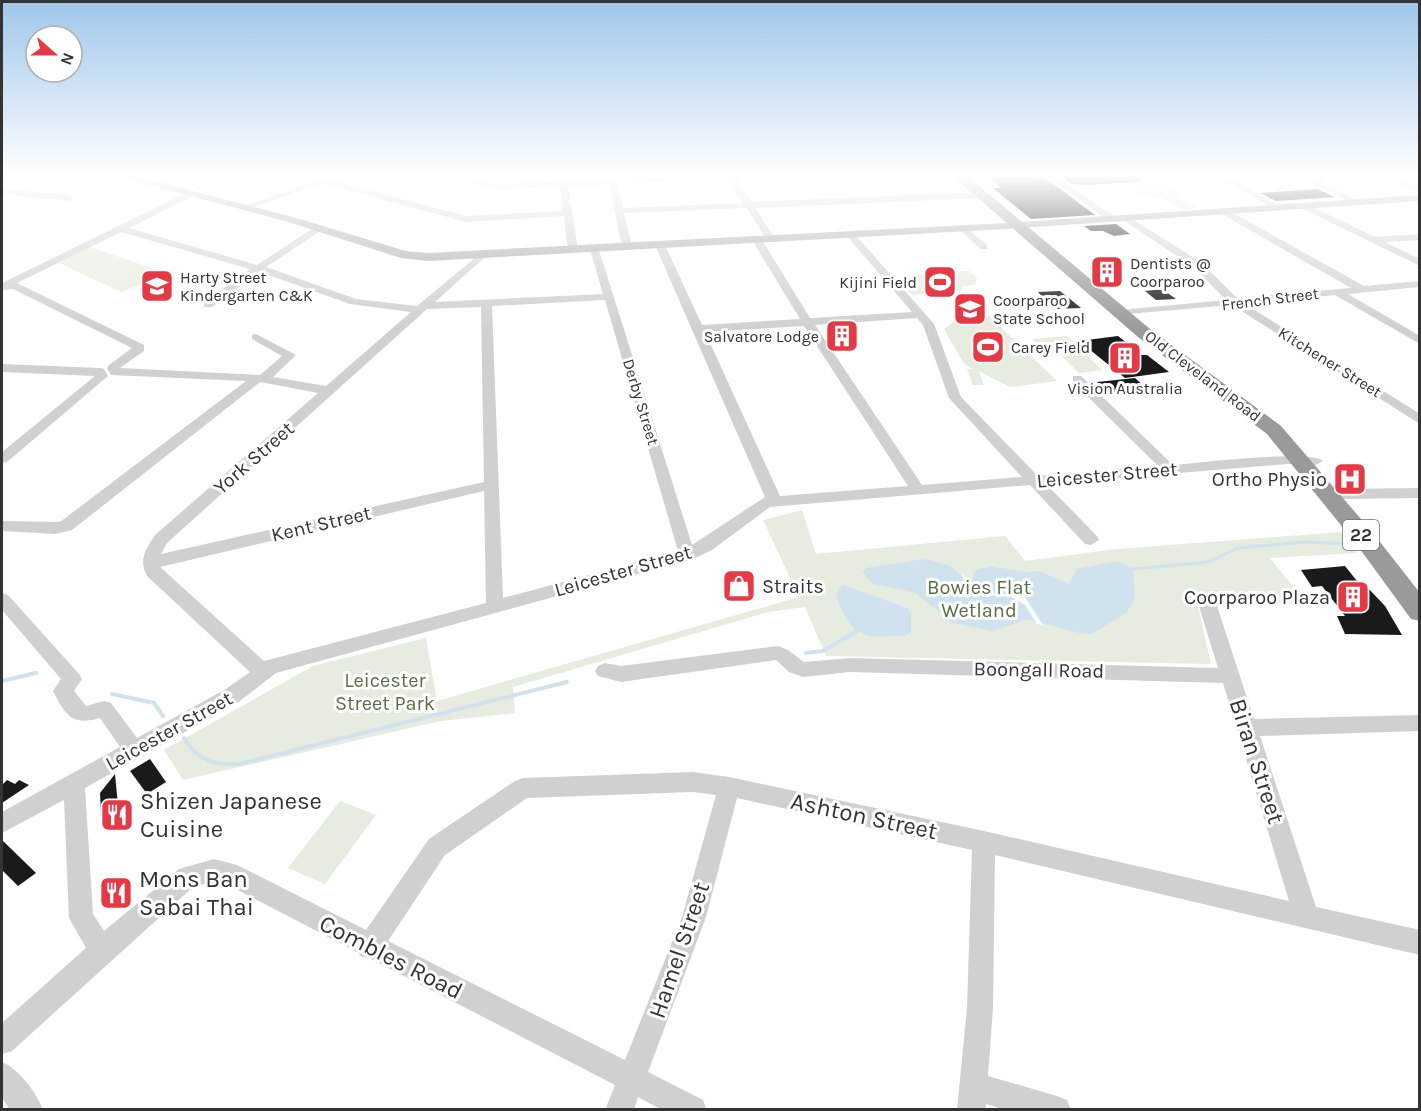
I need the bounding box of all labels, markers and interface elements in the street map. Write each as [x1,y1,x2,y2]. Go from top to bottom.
north arrow [24,24,84,84]
text: N [57,50,78,68]
building icon: Dentists @ Coorparoo [1089,254,1125,290]
place label: Dentists @ Coorparoo [1130,254,1211,291]
sports icon: Kijini Field [922,264,958,300]
school or university icon: Harty Street Kindergarten C&K [139,268,175,304]
place label: Harty Street Kindergarten C&K [180,268,313,305]
place label: Kijini Field [839,273,917,292]
street label: French Street [1220,284,1320,314]
school or university icon: Coorparoo State School [952,291,988,327]
place label: Coorparoo State School [993,291,1085,328]
building icon: Salvatore Lodge [824,318,860,354]
street label: Kitchener Street [1275,323,1385,401]
street label: Old Cleveland Road [1141,326,1265,426]
place label: Salvatore Lodge [704,327,819,346]
sports icon: Carey Field [970,329,1006,365]
place label: Carey Field [1011,338,1090,357]
building icon: Vision Australia [1107,340,1143,376]
street label: Derby Street [619,357,663,447]
place label: Vision Australia [1067,379,1183,398]
street label: York Street [209,417,299,499]
street label: Leicester Street [1036,457,1179,493]
hospital icon: Ortho Physio [1332,461,1368,497]
place label: Ortho Physio [1212,468,1327,491]
street label: Kent Street [269,501,374,547]
road number: 22 [1343,520,1379,550]
street label: Leicester Street [552,540,695,602]
shop icon: Straits [721,568,757,604]
place label: Straits [762,575,824,598]
park label: Bowies Flat Wetland [927,576,1031,622]
building icon: Coorparoo Plaza [1335,579,1371,615]
place label: Coorparoo Plaza [1184,586,1330,609]
street label: Boongall Road [973,657,1105,683]
park label: Leicester Street Park [335,669,435,715]
street label: Leicester Street [102,686,237,775]
street label: Biran Street [1224,695,1290,827]
place label: Shizen Japanese Cuisine [140,787,322,843]
street label: Ashton Street [788,787,940,845]
restaurant icon: Shizen Japanese Cuisine [99,797,135,833]
place label: Mons Ban Sabai Thai [139,865,254,921]
restaurant icon: Mons Ban Sabai Thai [98,875,134,911]
street label: Hamel Street [643,878,715,1022]
street label: Combles Road [315,909,467,1005]

